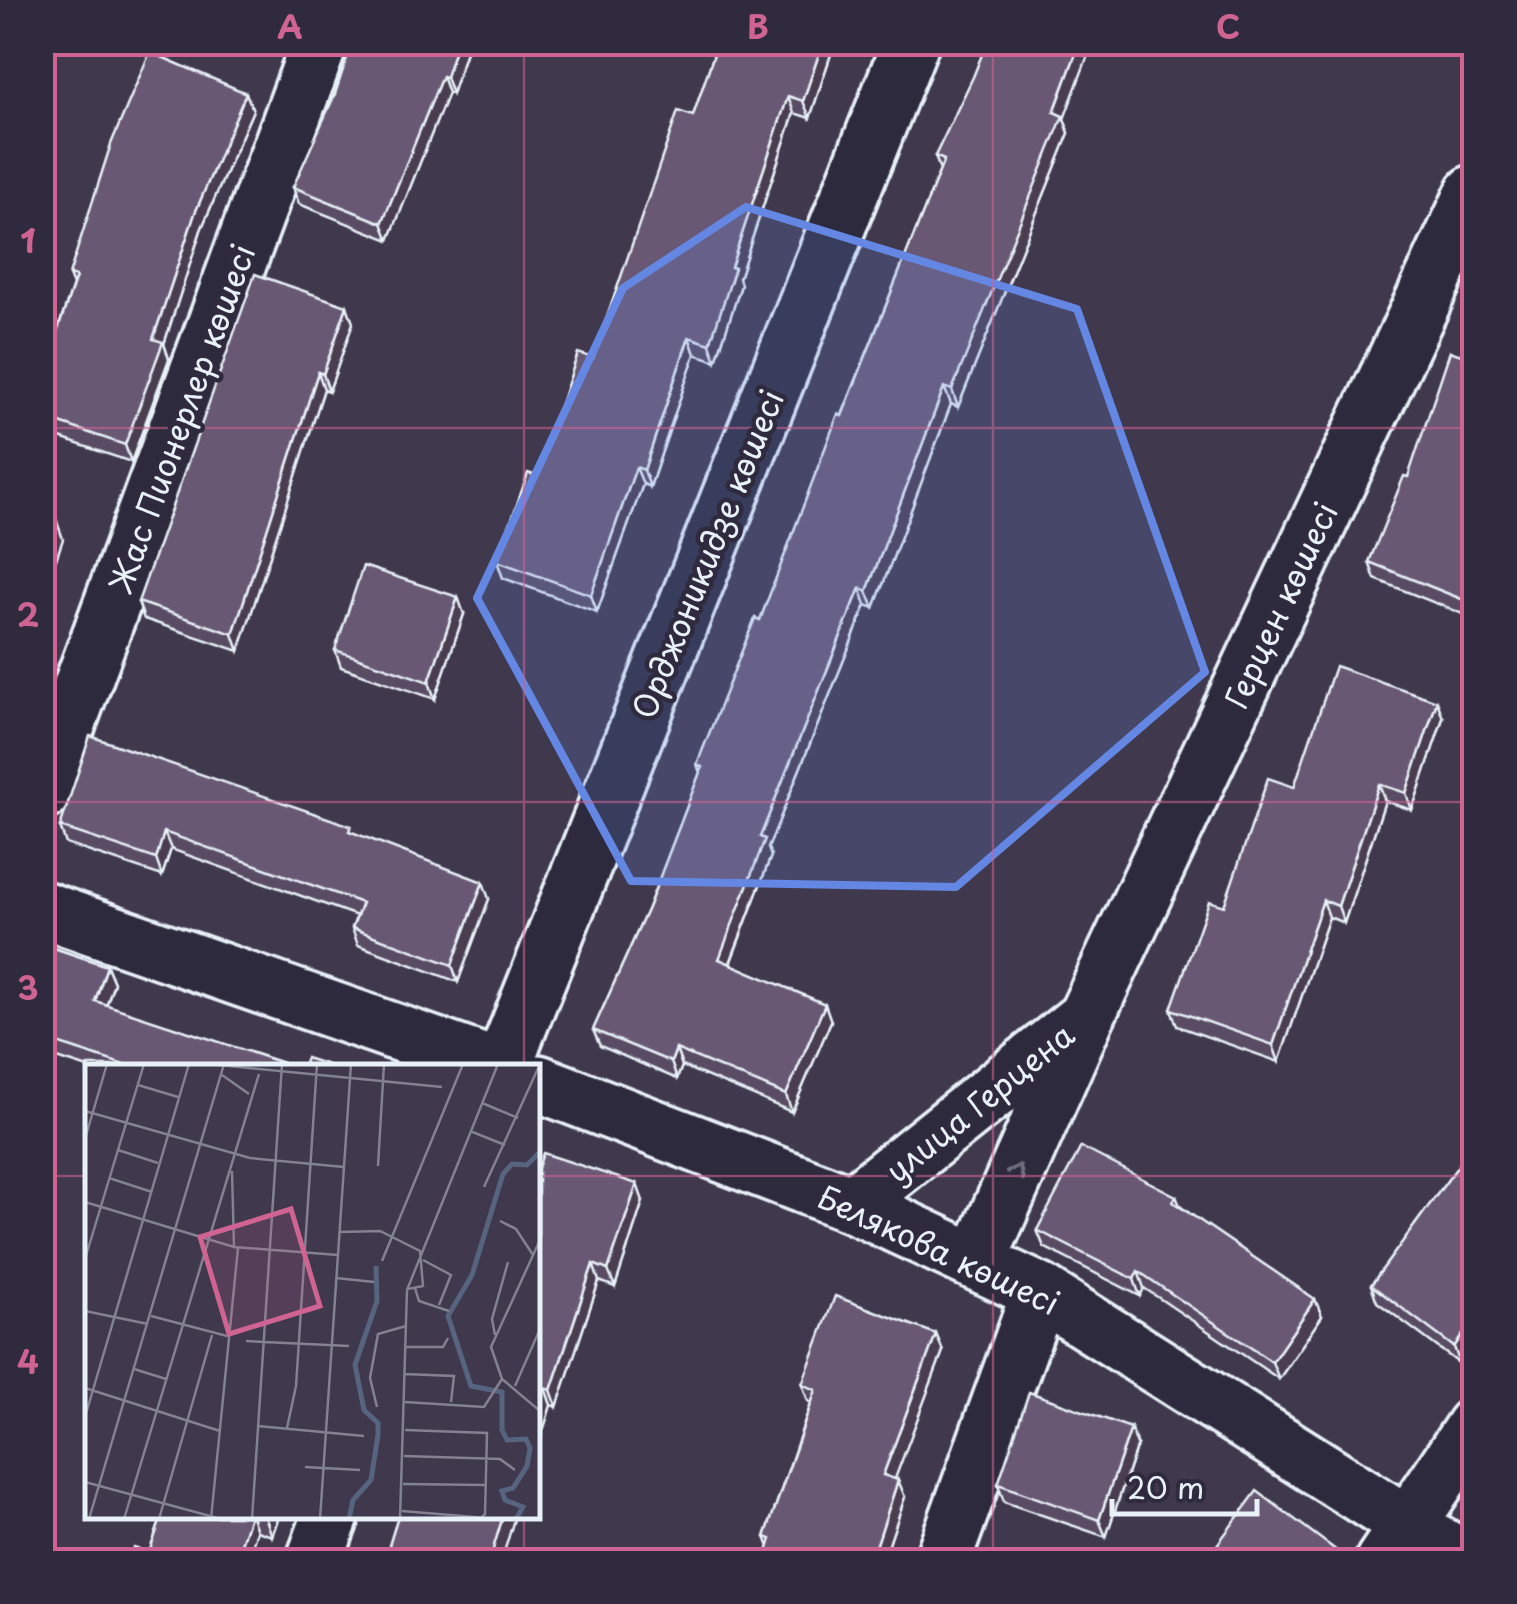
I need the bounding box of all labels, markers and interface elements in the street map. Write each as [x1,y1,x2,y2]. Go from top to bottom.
text: A [277,2,303,50]
text: B [747,2,769,50]
text: C [1216,2,1240,50]
text: 1 [20,216,36,264]
street label: Жас Пионерлер көшесі [95,237,266,600]
street label: Орджоникидзе көшесі [619,382,795,726]
street label: Герцен көшесі [1211,494,1349,716]
text: 2 [17,590,39,638]
text: 3 [18,963,38,1011]
street label: улица Герцена [874,1011,1084,1193]
inset map [85,1064,540,1519]
one-way arrow [1005,1163,1025,1181]
street label: Белякова көшесі [810,1172,1068,1326]
text: 4 [17,1337,39,1385]
scale bar [1112,1454,1257,1516]
text: 20 m [1127,1464,1204,1509]

